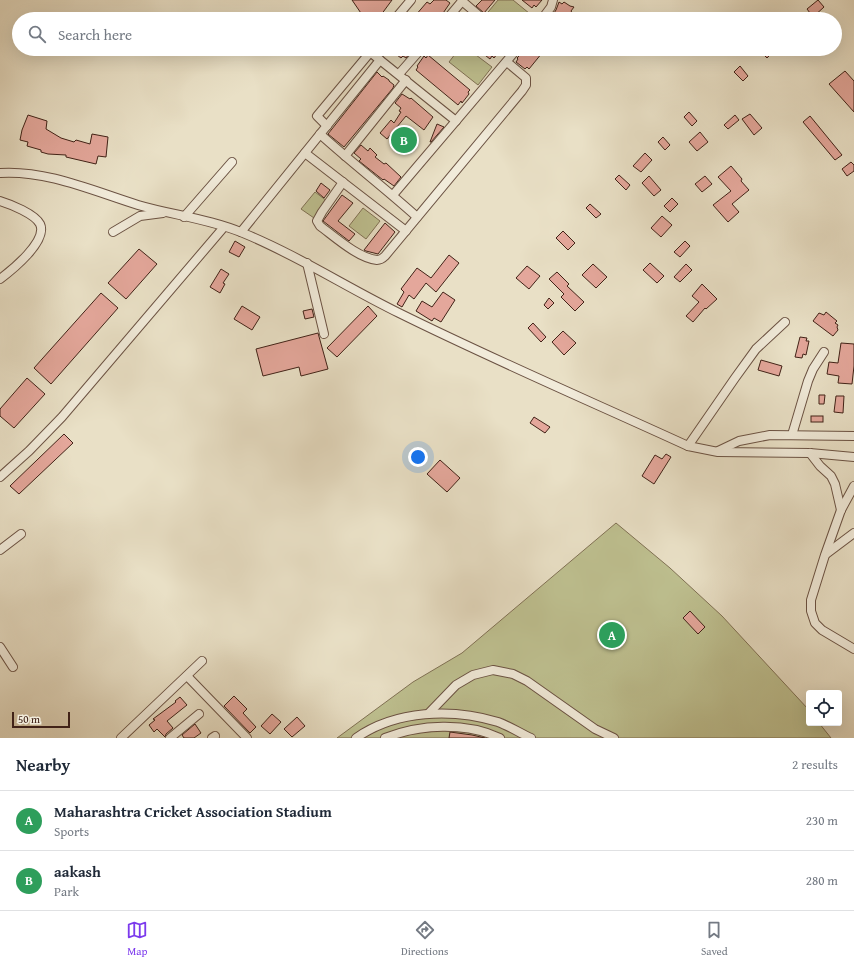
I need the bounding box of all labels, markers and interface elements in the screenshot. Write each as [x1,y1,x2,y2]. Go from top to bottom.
search box [12,12,842,56]
icon: search [26,23,48,45]
text: Search here [58,24,132,45]
pin: B [391,125,417,155]
your location [408,447,428,467]
pin: A [599,620,625,650]
map controls [806,690,842,726]
button: locate [806,690,842,726]
scale bar [12,710,70,729]
text: 50 m [18,711,40,727]
text: Nearby [16,752,70,777]
text: 2 results [792,755,838,774]
text: Maharashtra Cricket Association Stadium [54,801,332,822]
text: A [25,811,33,830]
text: 230 m [806,811,838,830]
text: Sports [54,822,89,841]
text: aakash [54,861,101,882]
text: B [25,871,33,890]
text: 280 m [806,871,838,890]
text: Park [54,882,79,901]
tab: Map [126,919,148,959]
tab: Directions [401,919,448,959]
tab: Saved [701,919,728,959]

